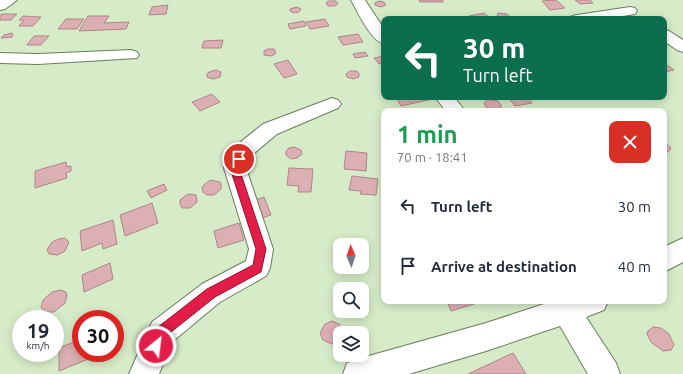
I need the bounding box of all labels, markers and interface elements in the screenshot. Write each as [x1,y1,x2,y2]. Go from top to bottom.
icon: left [397,32,449,84]
text: 30 m [463,32,525,63]
text: Turn left [463,65,533,85]
text: 1 min [397,121,458,148]
button: close [609,121,651,163]
pin [222,142,256,176]
icon: arrive [228,148,250,170]
text: 70 m · 18:41 [397,150,468,164]
icon: left [397,195,419,217]
text: Turn left [431,198,492,215]
text: 30 m [618,198,651,215]
north arrow [333,238,369,274]
map controls [333,238,369,362]
icon: arrive [397,255,419,277]
text: Arrive at destination [431,258,577,275]
text: 40 m [618,258,651,275]
button: search [333,282,369,318]
speed limit sign: 30 [72,310,124,362]
text: 19 [27,319,49,342]
position arrow [135,325,177,367]
button: layers [333,326,369,362]
text: km/h [26,340,50,351]

